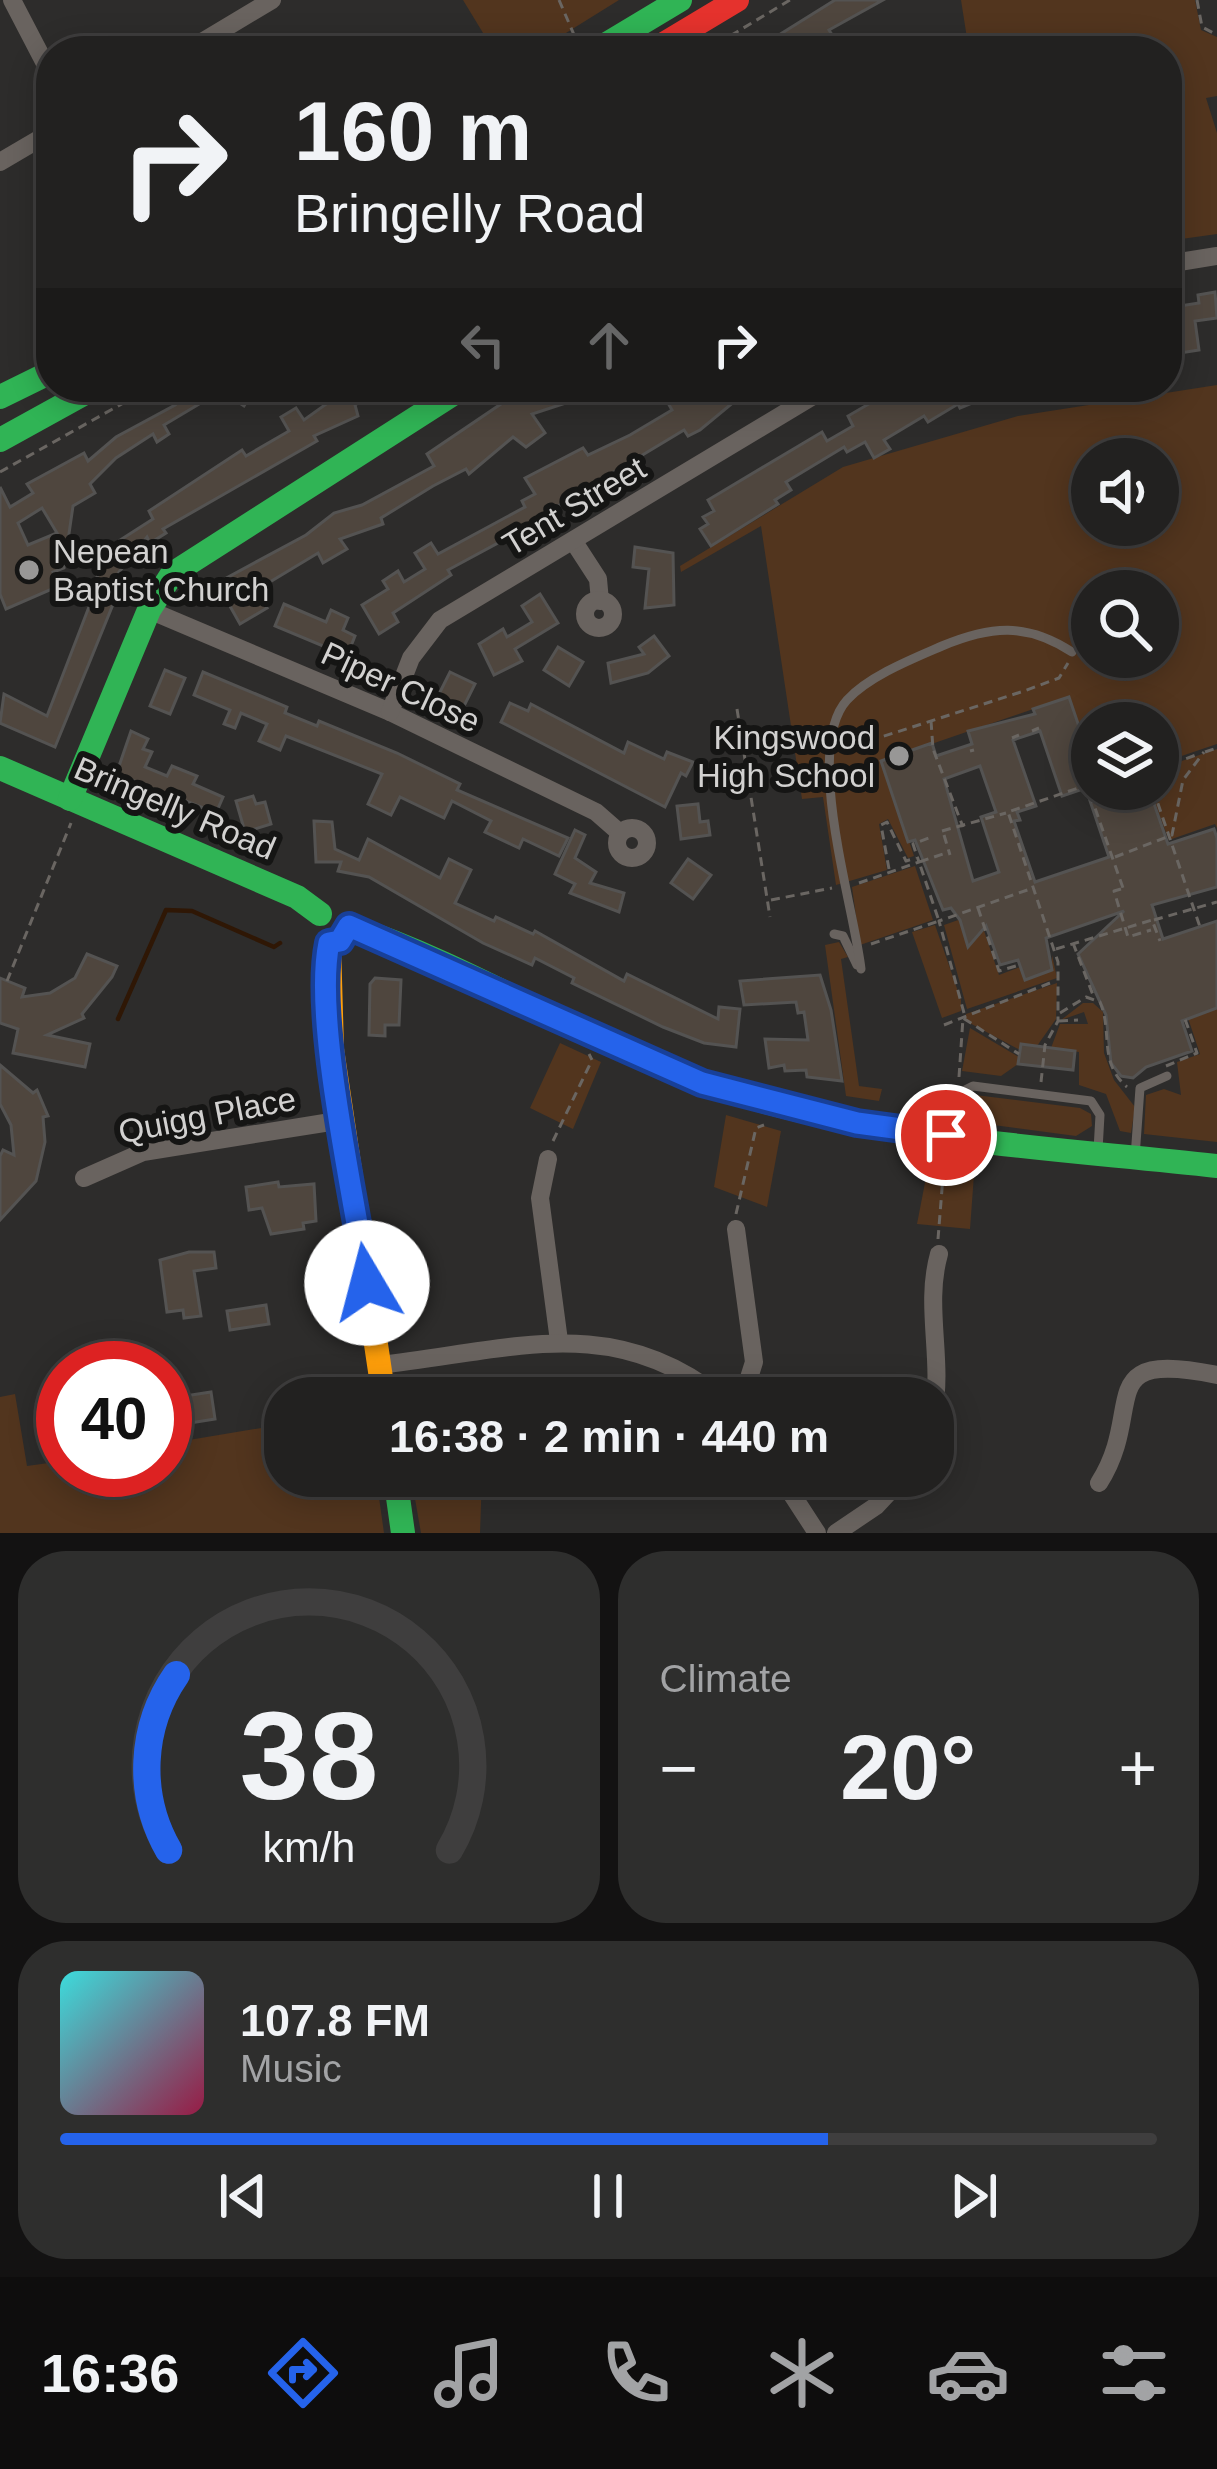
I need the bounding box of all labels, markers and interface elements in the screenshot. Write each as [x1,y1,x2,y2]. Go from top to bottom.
icon: right [96,84,252,240]
text: 160 m [294,84,532,178]
text: Bringelly Road [294,183,645,243]
icon: left [450,312,516,378]
icon: ahead [576,312,642,378]
icon: right [702,312,768,378]
map controls [1071,438,1179,810]
button: sound [1071,438,1179,546]
street label: Tent Street [496,449,652,563]
place label: Nepean Baptist Church [53,533,269,608]
marker: Nepean Baptist Church [16,557,42,583]
button: search [1071,570,1179,678]
street label: Piper Close [316,634,486,740]
button: layers [1071,702,1179,810]
place label: Kingswood High School [697,719,875,794]
marker: Kingswood High School [886,743,912,769]
street label: Bringelly Road [69,749,281,867]
street label: Quigg Place [115,1080,299,1150]
pin [895,1084,997,1186]
icon: arrive [913,1102,979,1168]
position arrow [304,1220,430,1346]
speed limit sign: 40 [36,1341,192,1497]
text: 16:38 · 2 min · 440 m [389,1411,829,1462]
text: Climate [660,1657,792,1700]
text: 38 [239,1686,378,1825]
text: 20° [840,1718,976,1818]
text: − [660,1731,698,1805]
text: + [1118,1731,1157,1805]
text: km/h [262,1823,355,1871]
text: 107.8 FM [240,1995,430,2046]
text: Music [240,2047,342,2090]
icon: previous [210,2163,276,2229]
icon: pause [575,2163,641,2229]
icon: next [941,2163,1007,2229]
icon: directions [261,2331,345,2415]
icon: music [427,2331,511,2415]
icon: phone [594,2331,678,2415]
icon: climate [760,2331,844,2415]
icon: car [926,2331,1010,2415]
icon: filters [1092,2331,1176,2415]
text: 16:36 [41,2343,179,2403]

